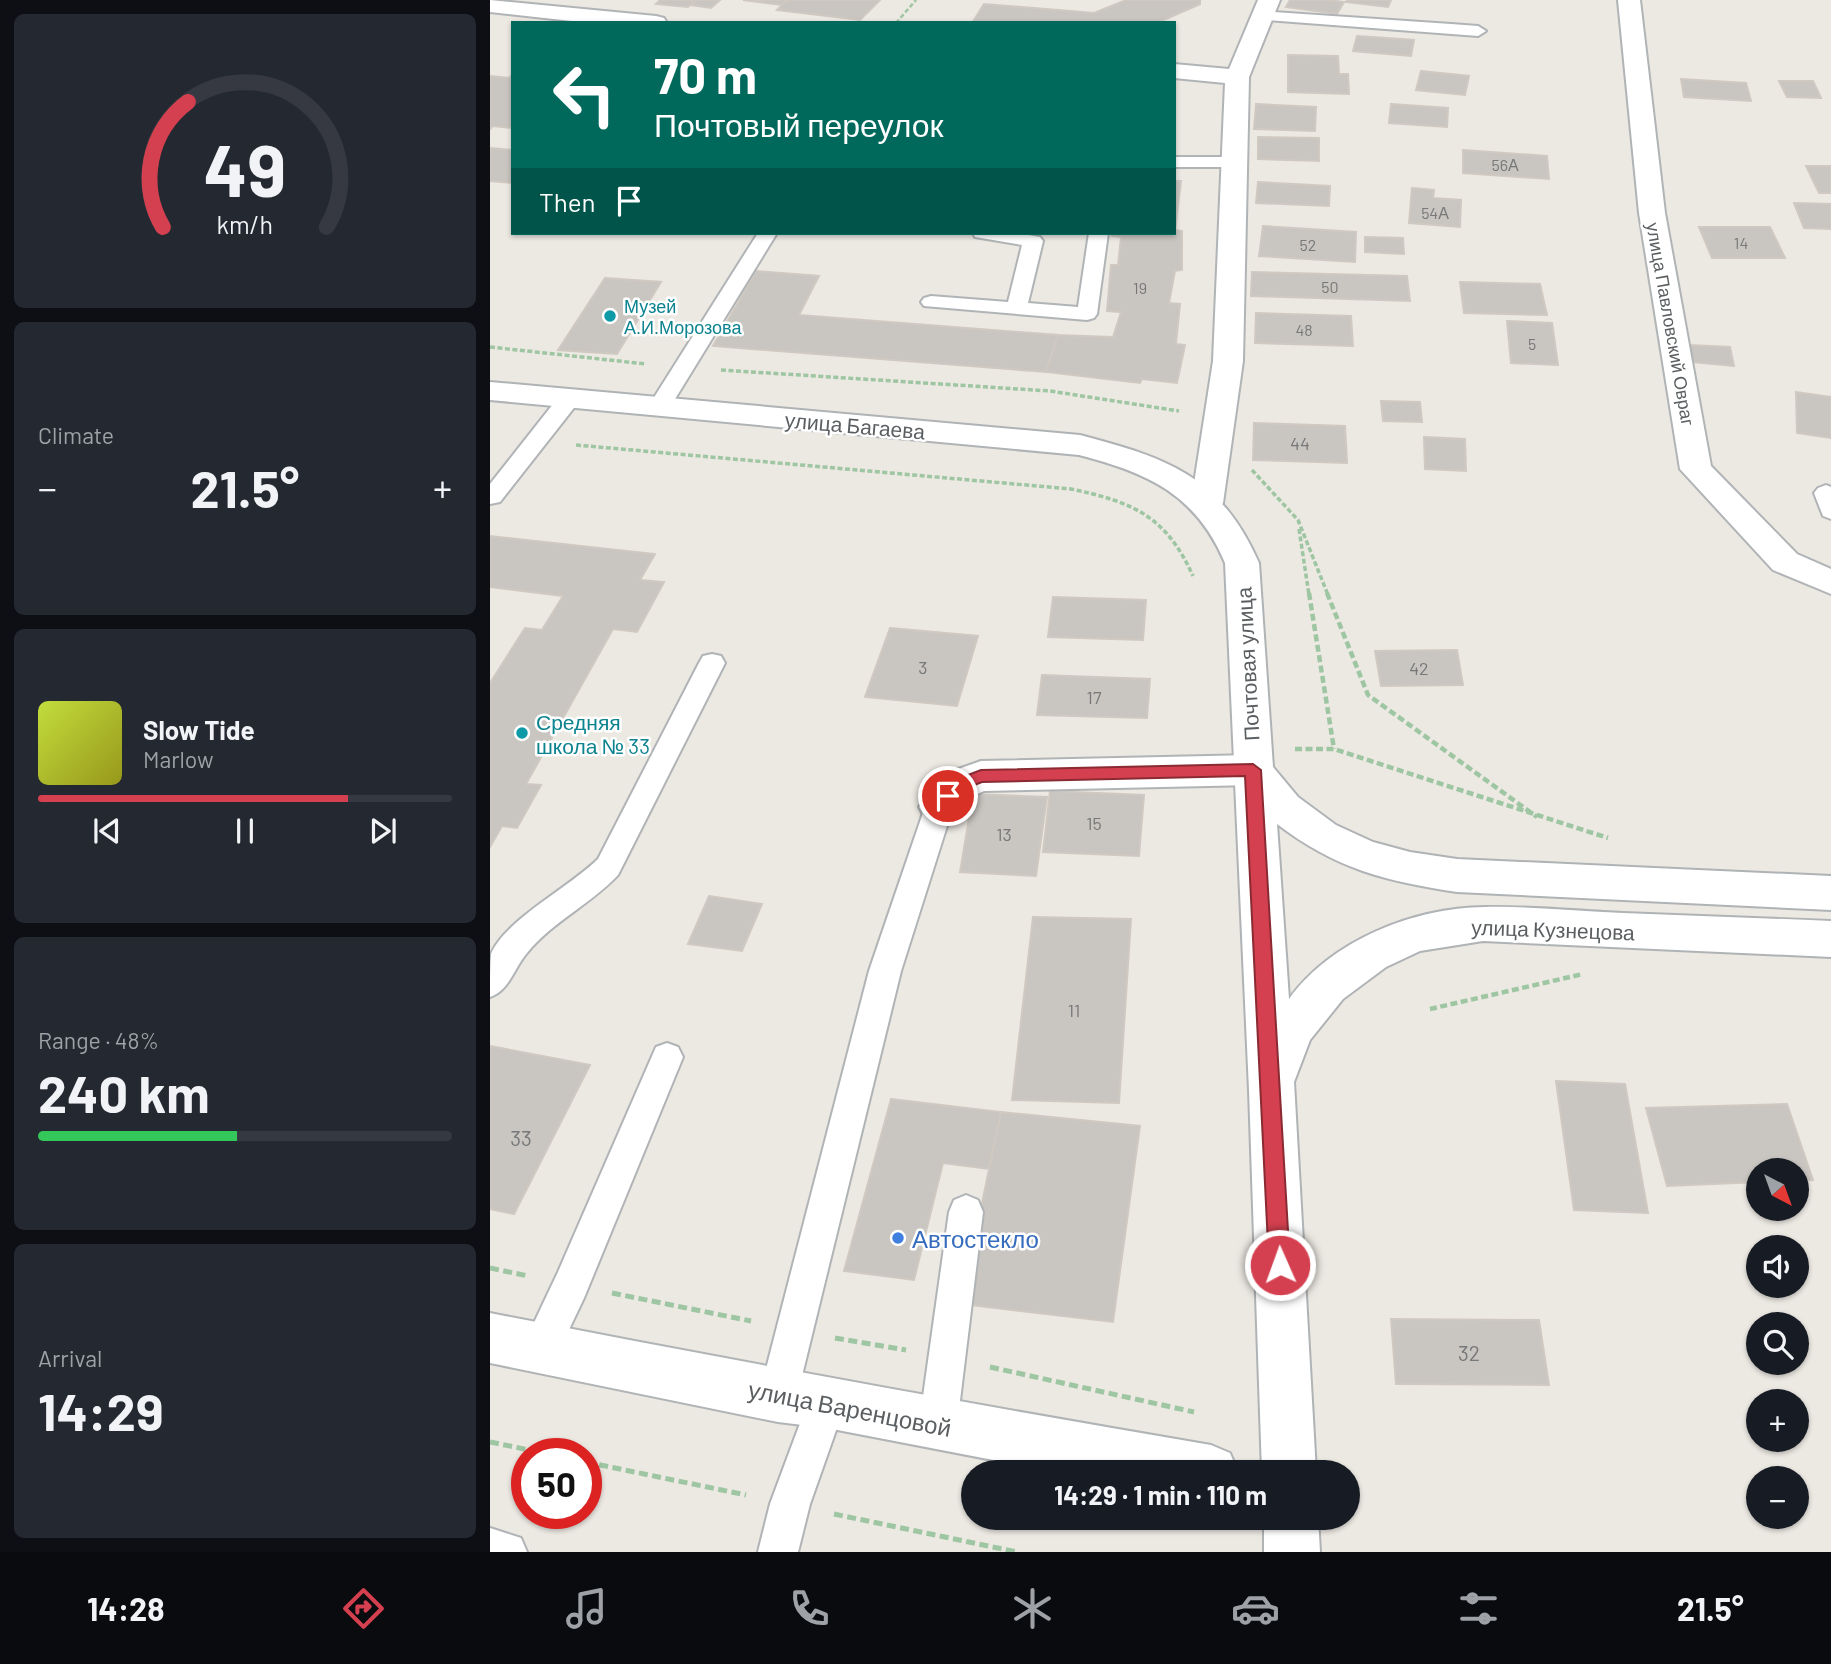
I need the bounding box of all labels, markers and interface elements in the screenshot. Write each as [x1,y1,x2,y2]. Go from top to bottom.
text: 70 m [654,45,757,104]
icon: left [539,49,630,140]
text: Почтовый переулок [654,105,944,143]
text: 49 [204,124,286,212]
house number: 56А [1491,155,1519,174]
icon: arrive [610,182,648,220]
text: Then [539,186,596,217]
house number: 54А [1421,203,1449,222]
text: km/h [217,209,273,239]
street label: улица Павловский Овраг [1642,221,1700,428]
house number: 14 [1734,233,1748,252]
house number: 52 [1300,235,1316,254]
house number: 50 [1321,277,1339,296]
house number: 19 [1133,278,1147,297]
place label: Музей А.И.Морозова [624,295,742,338]
marker: Музей А.И.Морозова [602,308,618,324]
house number: 48 [1295,320,1313,339]
house number: 5 [1528,334,1536,353]
street label: улица Багаева [784,406,926,444]
text: Climate [38,421,114,449]
house number: 44 [1290,432,1310,454]
text: 21.5° [191,456,299,518]
text: − [38,464,57,510]
text: + [433,464,452,510]
street label: Почтовая улица [1230,586,1264,742]
house number: 3 [918,656,928,678]
house number: 42 [1409,657,1429,679]
house number: 17 [1087,686,1102,708]
place label: Средняя школа № 33 [536,709,650,758]
text: Slow Tide [143,714,255,745]
marker: Средняя школа № 33 [514,725,530,741]
text: Marlow [143,745,214,773]
pin [918,766,978,826]
icon: arrive [929,777,967,815]
icon: previous [88,812,126,850]
icon: pause [226,812,264,850]
icon: next [364,812,402,850]
house number: 15 [1086,812,1102,834]
house number: 13 [996,823,1012,845]
street label: улица Кузнецова [1471,914,1636,944]
house number: 11 [1068,999,1080,1021]
text: Range · 48% [38,1026,159,1054]
text: 240 km [38,1061,210,1123]
house number: 33 [510,1125,532,1150]
north arrow [1746,1158,1810,1222]
map controls [1746,1158,1809,1529]
place label: Автостекло [912,1224,1039,1253]
position arrow [1243,1228,1317,1302]
marker: Автостекло [890,1230,906,1246]
button: sound [1746,1235,1809,1298]
button: search [1746,1312,1809,1375]
house number: 32 [1458,1340,1480,1365]
text: Arrival [38,1344,102,1372]
street label: улица Варенцовой [746,1374,954,1442]
text: 14:29 [38,1379,164,1441]
button: + [1746,1389,1809,1452]
speed limit sign: 50 [511,1438,602,1529]
button: − [1746,1466,1809,1529]
text: 14:29 · 1 min · 110 m [1054,1479,1267,1510]
icon: directions [339,1584,388,1633]
icon: music [562,1584,611,1633]
icon: phone [785,1584,834,1633]
icon: climate [1008,1584,1057,1633]
icon: car [1231,1584,1280,1633]
icon: filters [1454,1584,1503,1633]
text: 14:28 [87,1589,165,1627]
text: 21.5° [1677,1589,1744,1627]

